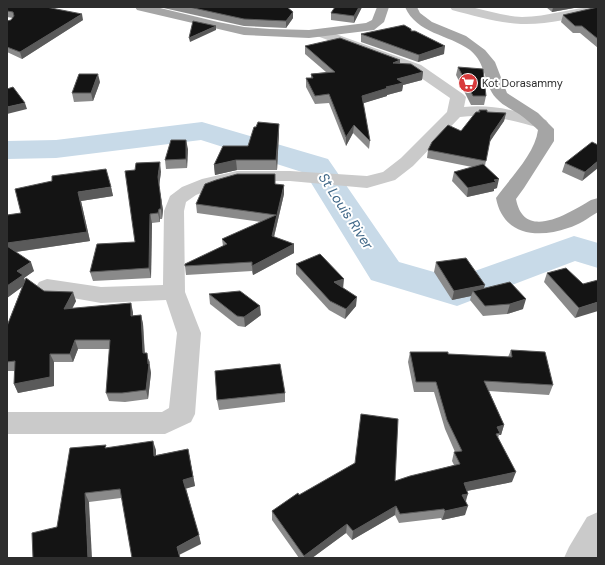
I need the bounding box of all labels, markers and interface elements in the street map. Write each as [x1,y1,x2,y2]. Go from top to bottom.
supermarket icon: Kot Dorasammy [457,72,479,94]
place label: Kot Dorasammy [482,76,563,90]
water label: St Louis River [315,169,378,253]

